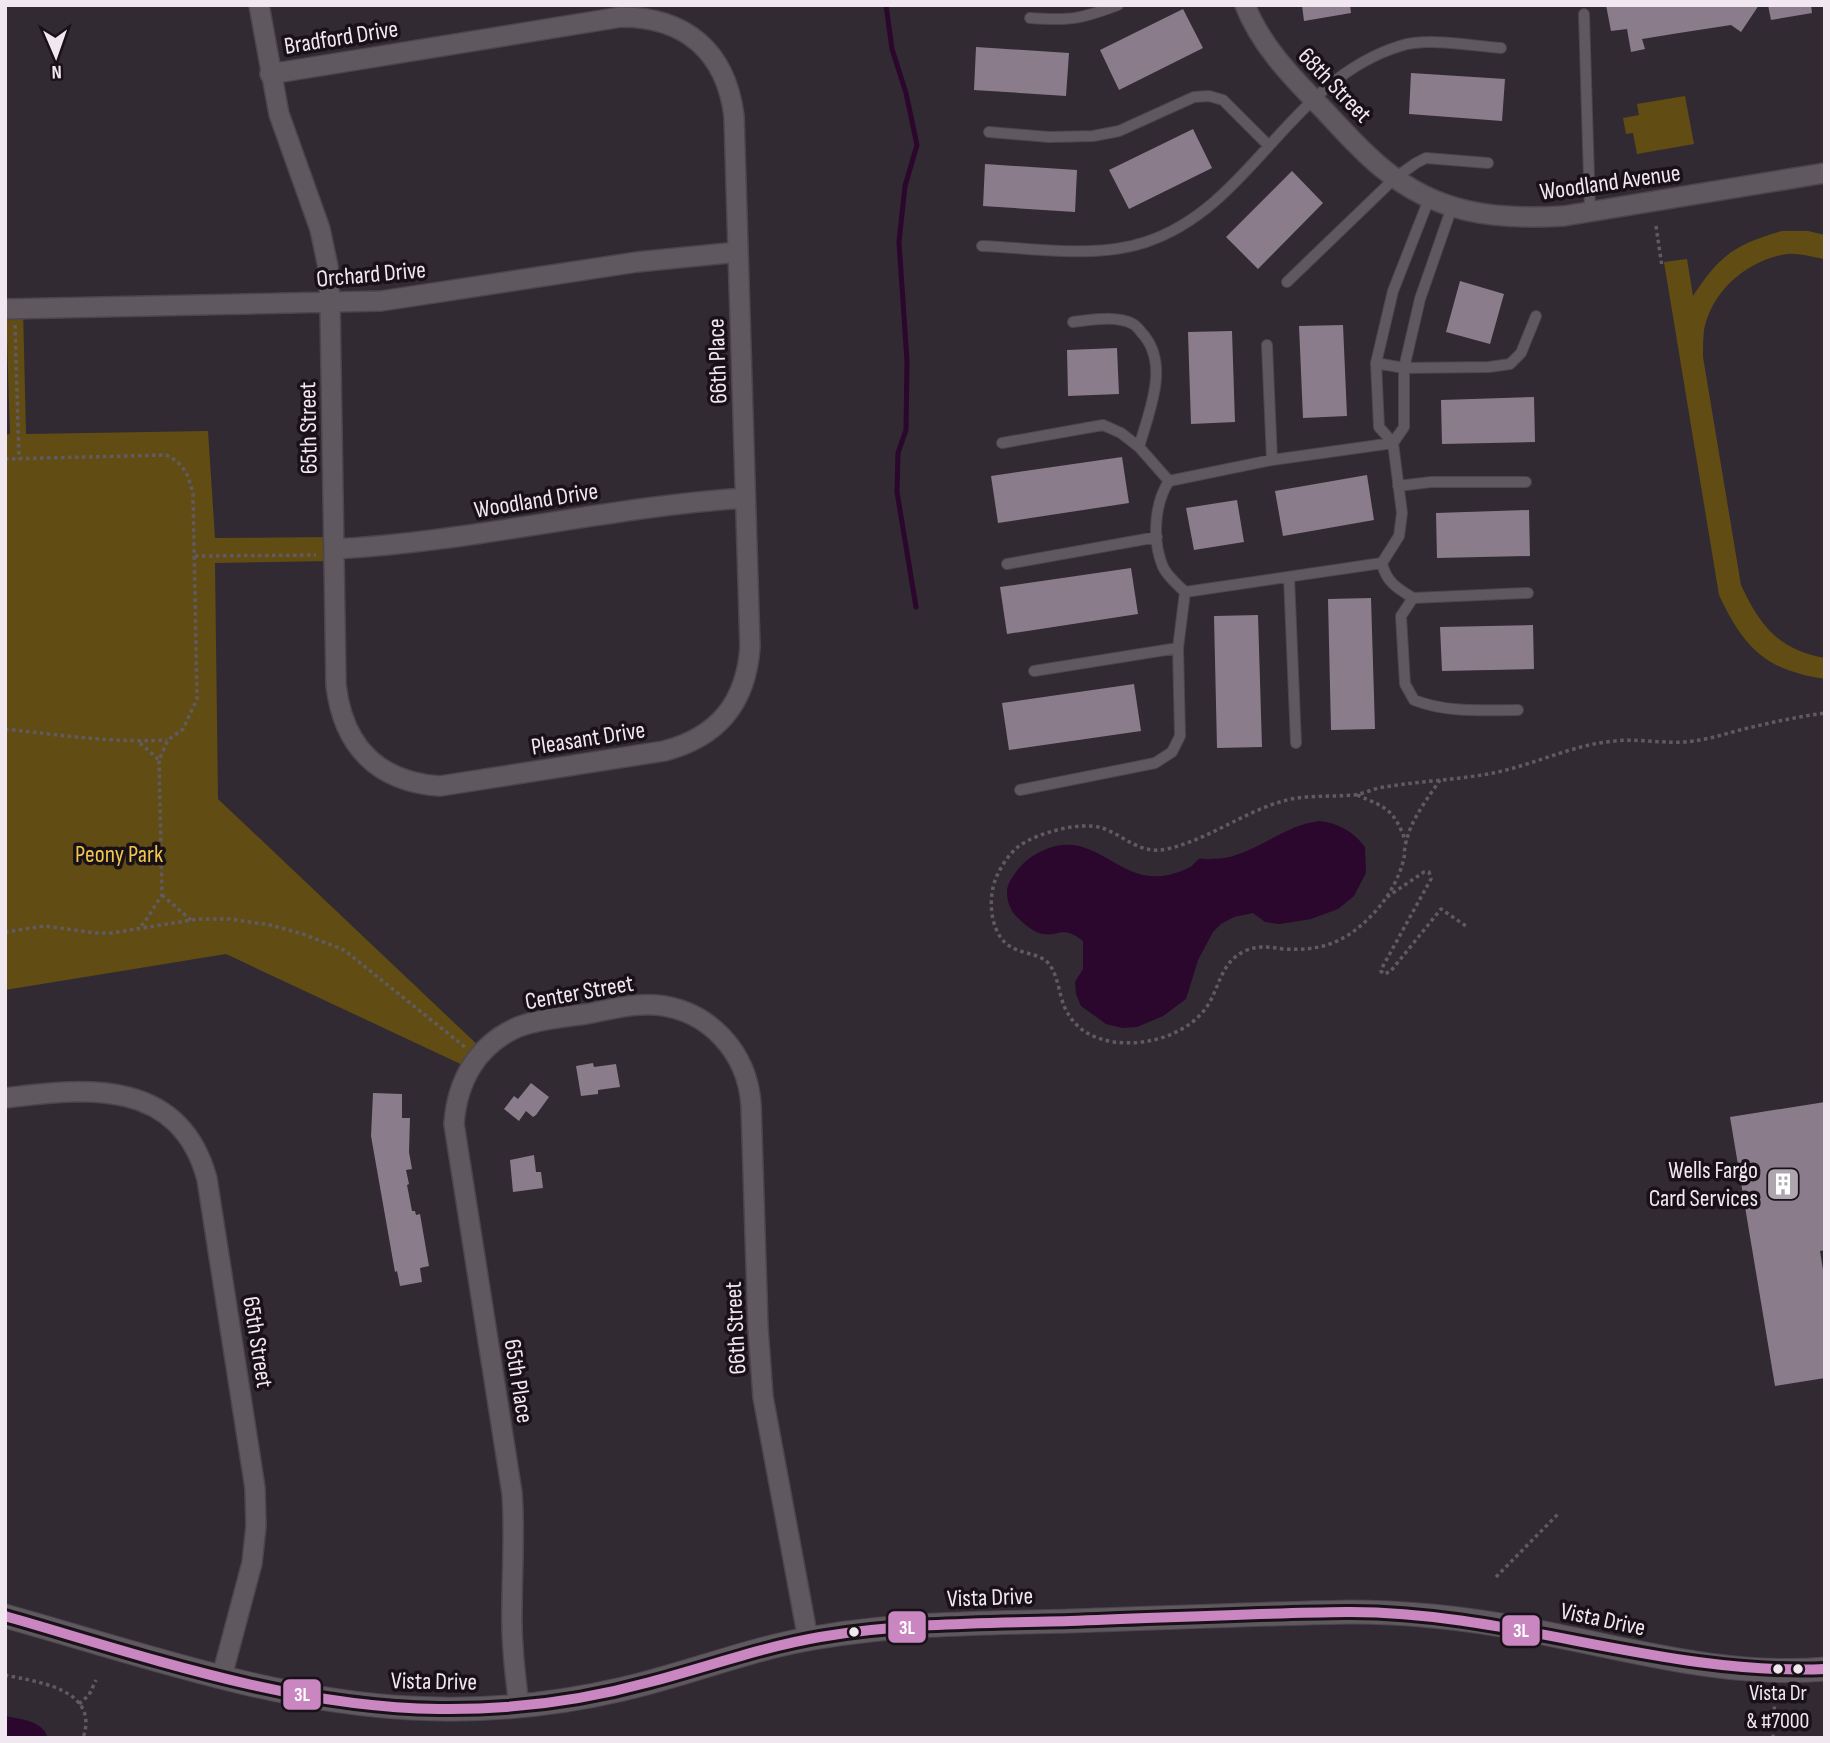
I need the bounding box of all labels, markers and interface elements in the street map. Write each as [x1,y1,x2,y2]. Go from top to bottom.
street label: Bradford Drive [282,14,400,61]
north arrow [21,21,91,91]
street label: 68th Street [1292,42,1377,129]
text: N [51,60,62,83]
street label: Woodland Avenue [1538,158,1682,207]
street label: Orchard Drive [315,255,427,294]
street label: 66th Place [702,318,733,404]
street label: 65th Street [293,382,324,474]
street label: Woodland Drive [472,476,600,525]
street label: Pleasant Drive [529,715,647,762]
park label: Peony Park [75,840,163,869]
street label: Center Street [523,969,636,1016]
place label: Wells Fargo Card Services [1649,1156,1758,1213]
building icon: Wells Fargo Card Services [1764,1165,1802,1203]
street label: 66th Street [719,1281,752,1375]
street label: 65th Street [236,1294,279,1390]
street label: 65th Place [498,1337,539,1425]
street label: Vista Drive [947,1582,1034,1613]
street label: Vista Drive [1558,1596,1648,1643]
line badge: 3L [887,1610,927,1644]
line badge: 3L [1501,1614,1541,1647]
text: 3L [899,1617,916,1640]
text: 3L [1513,1620,1530,1643]
unlabelled marker [847,1625,861,1639]
marker: Vista Dr & #7000 [1771,1662,1785,1676]
unlabelled marker [1791,1662,1805,1676]
street label: Vista Drive [391,1666,477,1697]
line badge: 3L [282,1678,322,1711]
place label: Vista Dr & #7000 [1747,1680,1809,1735]
text: 3L [294,1684,311,1707]

